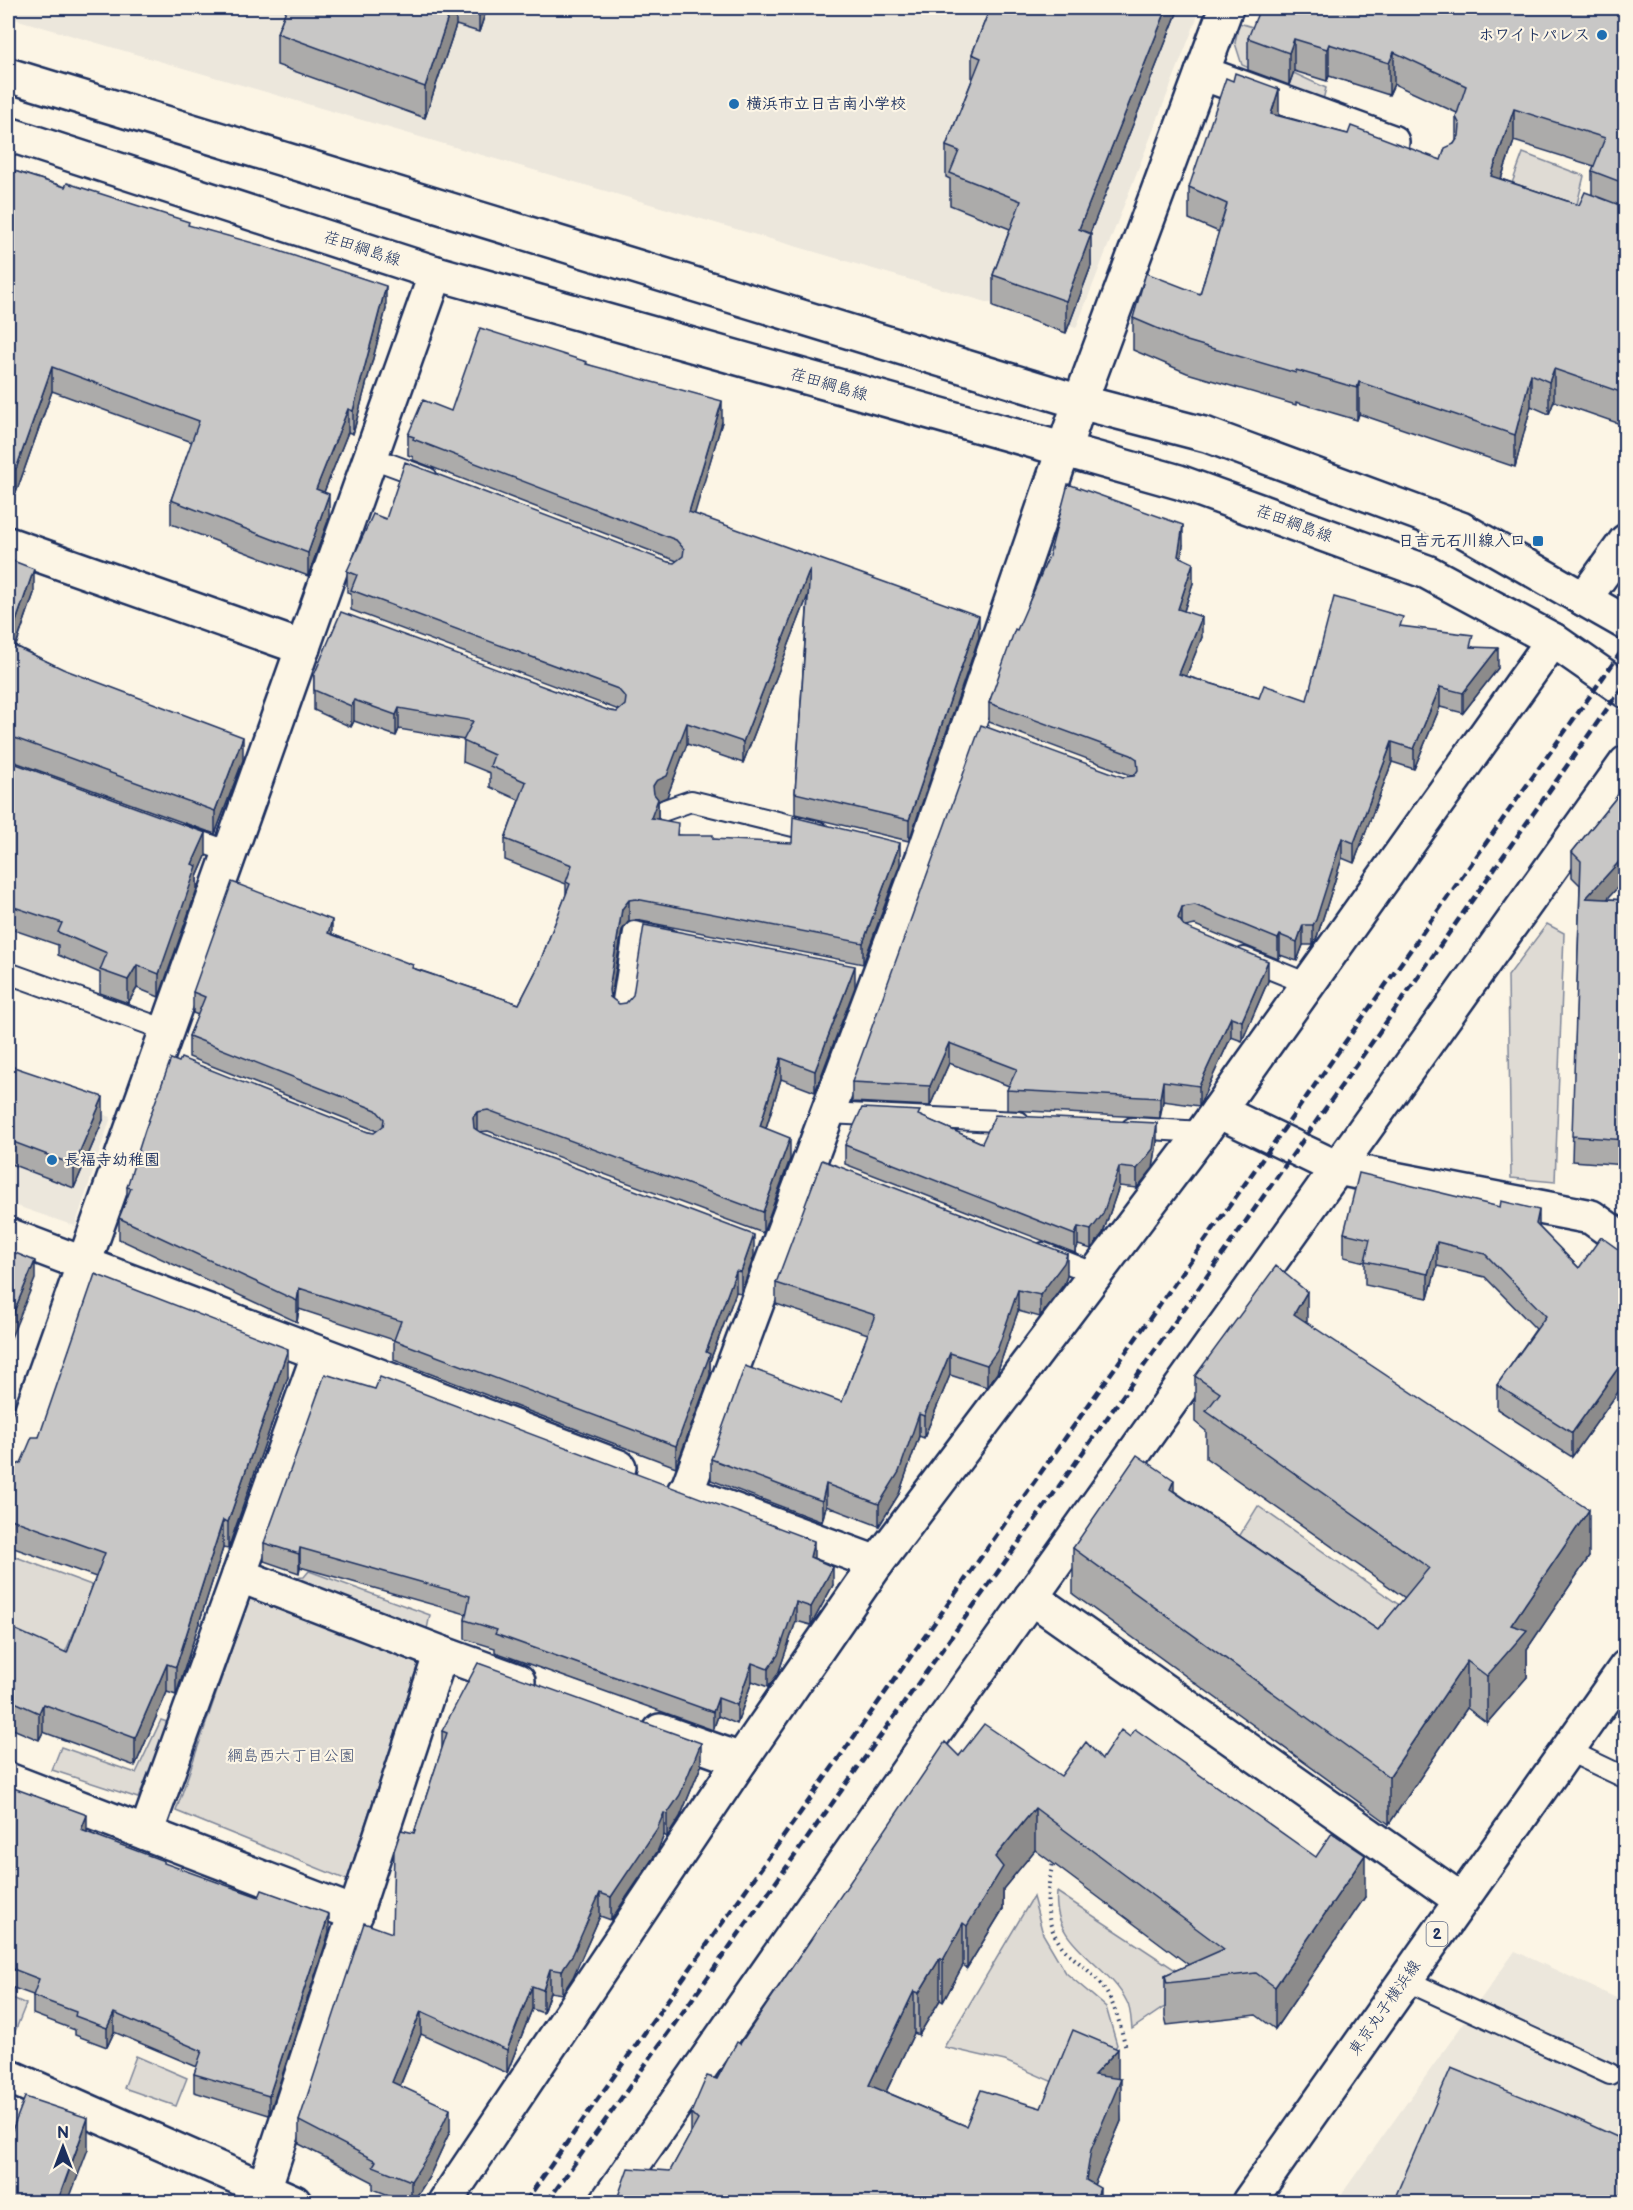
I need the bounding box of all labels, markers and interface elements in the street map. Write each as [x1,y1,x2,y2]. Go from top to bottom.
place label: ホワイトパレス [1478,26,1590,45]
marker: ホワイトパレス [1595,28,1609,42]
place label: 横浜市立日吉南小学校 [746,95,906,114]
marker: 横浜市立日吉南小学校 [727,97,741,111]
street label: 荏田綱島線 [321,228,403,270]
street label: 荏田綱島線 [788,365,870,405]
street label: 荏田綱島線 [1253,501,1335,547]
place label: 日吉元石川線入口 [1398,532,1526,551]
marker: 日吉元石川線入口 [1531,534,1545,548]
place label: 長福寺幼稚園 [64,1151,160,1170]
marker: 長福寺幼稚園 [45,1153,59,1167]
park label: 綱島西六丁目公園 [227,1747,355,1766]
road number: 2 [1426,1922,1448,1946]
street label: 東京丸子横浜線 [1345,1957,1425,2059]
north arrow [33,2117,93,2177]
text: N [57,2124,69,2143]

